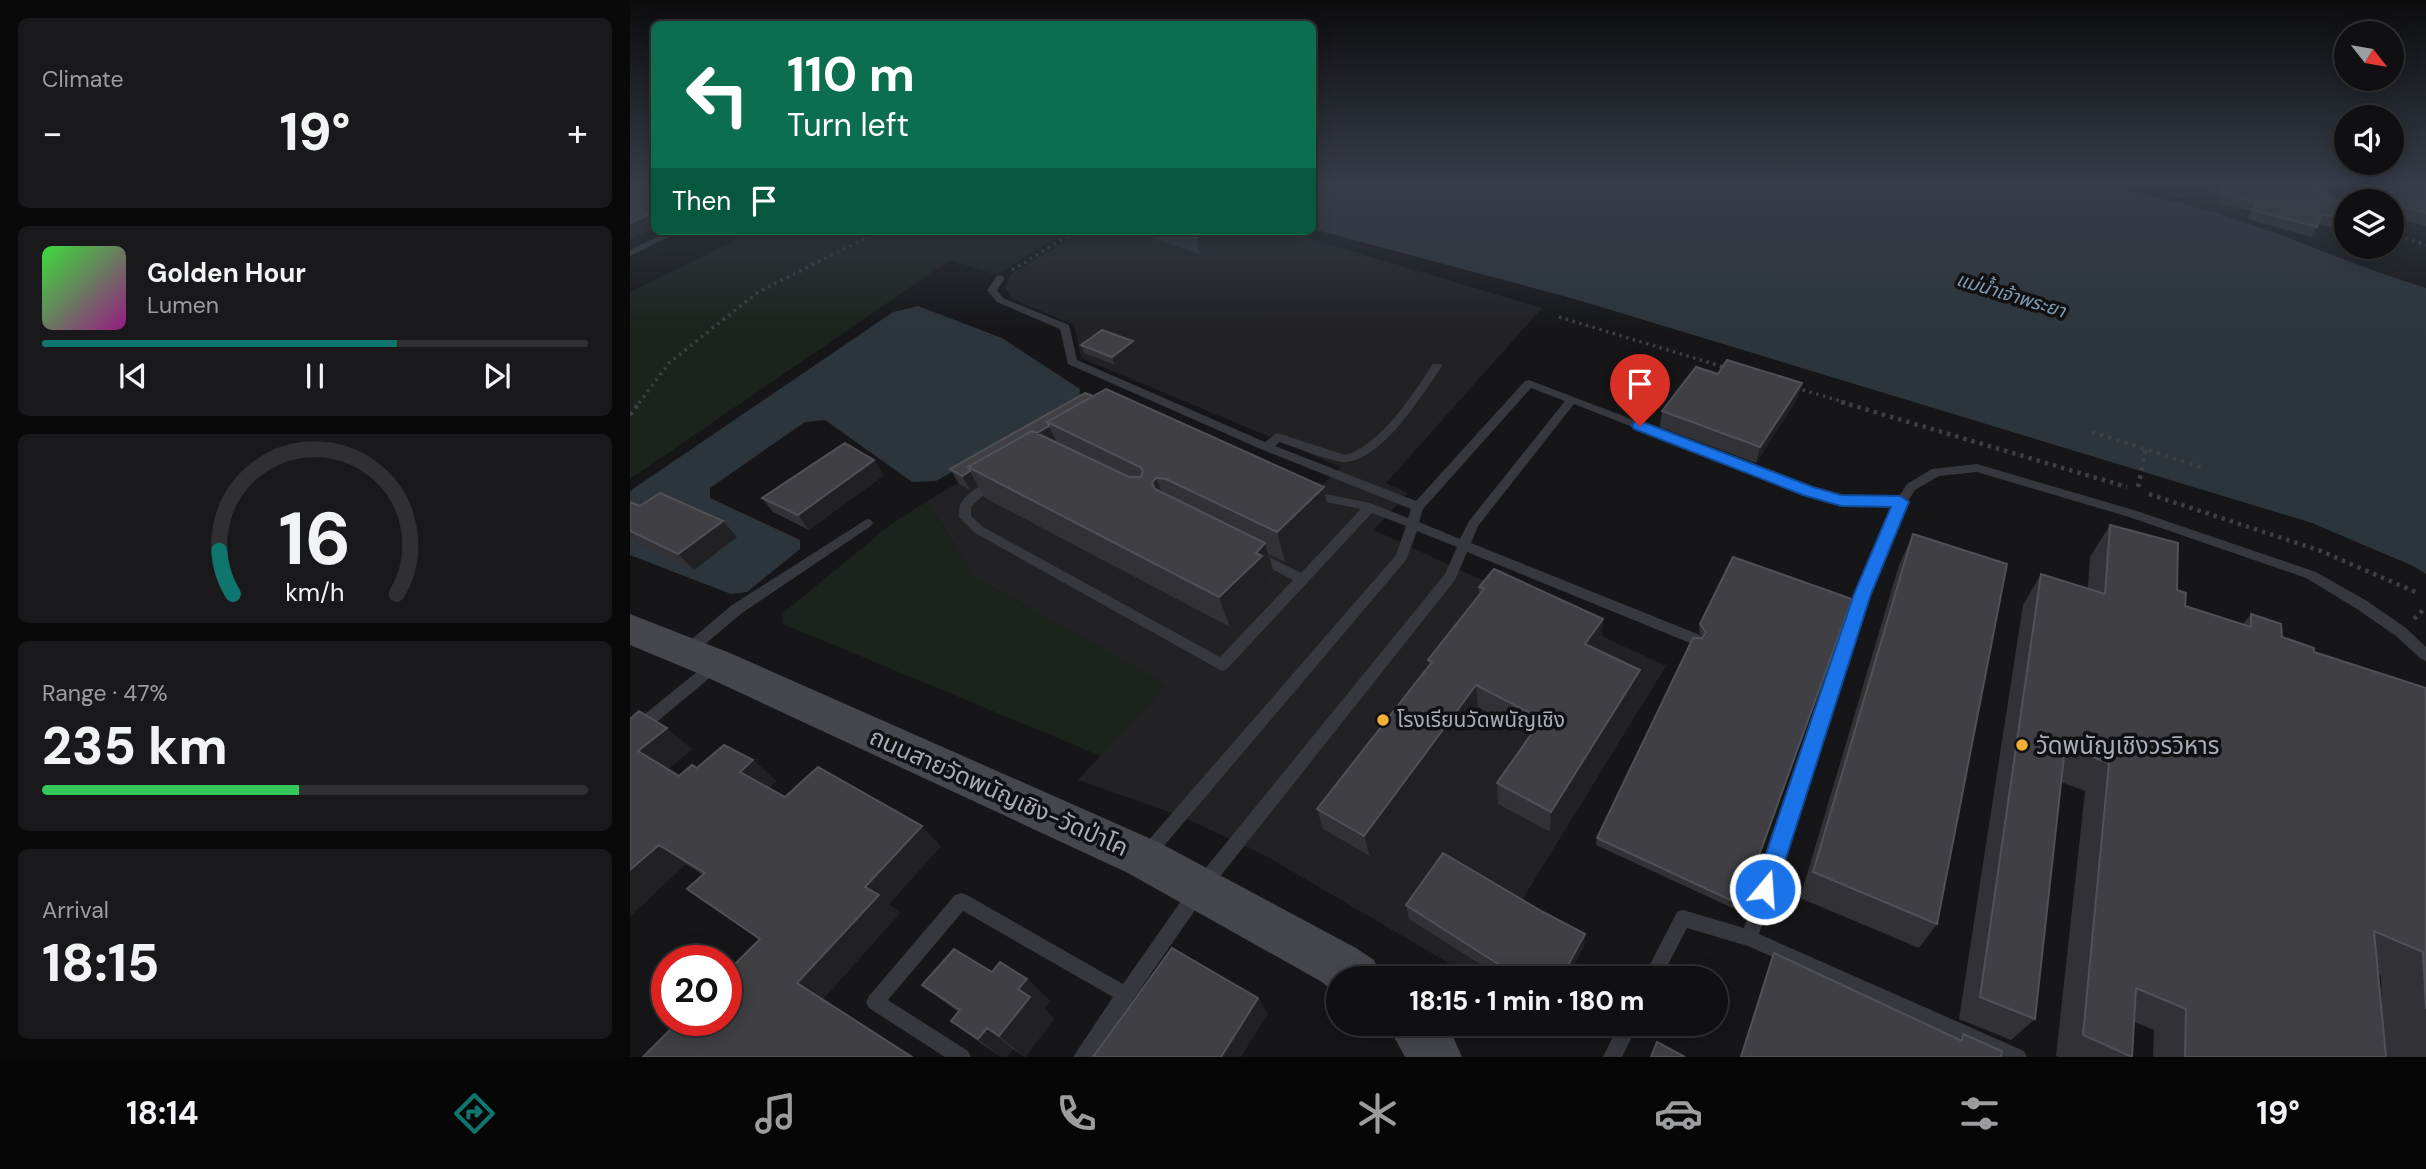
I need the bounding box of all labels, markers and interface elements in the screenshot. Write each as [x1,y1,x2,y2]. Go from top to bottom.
north arrow [2334,21,2404,91]
map controls [2334,21,2404,259]
text: 110 m [787,42,915,106]
icon: left [672,49,763,140]
text: Climate [42,64,124,94]
text: 19° [279,98,351,166]
text: Turn left [787,104,909,146]
button: sound [2334,105,2404,175]
text: − [42,108,63,158]
text: + [567,108,588,158]
icon: arrive [745,182,783,220]
text: Then [672,184,731,218]
button: layers [2334,189,2404,259]
text: Golden Hour [147,256,306,290]
water label: แม่น้ำเจ้าพระยา [1954,266,2070,324]
text: Lumen [147,290,219,320]
pin [1610,354,1670,426]
icon: previous [114,357,152,395]
icon: pause [296,357,334,395]
icon: next [478,357,516,395]
icon: arrive [1621,365,1659,403]
text: 16 [279,493,351,588]
text: km/h [285,576,345,609]
text: Range · 47% [42,678,168,708]
place label: โรงเรียนวัดพนัญเชิง [1397,706,1565,734]
text: 235 km [42,712,228,780]
marker: โรงเรียนวัดพนัญเชิง [1375,712,1391,728]
street label: ถนนสายวัดพนัญเชิง-วัดป่าโค [865,721,1133,863]
place label: วัดพนัญเชิงวรวิหาร [2036,730,2220,761]
marker: วัดพนัญเชิงวรวิหาร [2014,737,2030,753]
position arrow [1728,852,1802,926]
text: Arrival [42,895,109,925]
text: 18:15 [42,929,159,997]
speed limit sign: 20 [651,945,742,1036]
text: 18:15 · 1 min · 180 m [1410,984,1644,1018]
icon: directions [450,1089,499,1138]
icon: music [751,1089,800,1138]
icon: phone [1052,1089,1101,1138]
icon: climate [1353,1089,1402,1138]
icon: car [1654,1089,1703,1138]
icon: filters [1955,1089,2004,1138]
text: 18:14 [126,1092,198,1134]
text: 19° [2256,1092,2300,1134]

